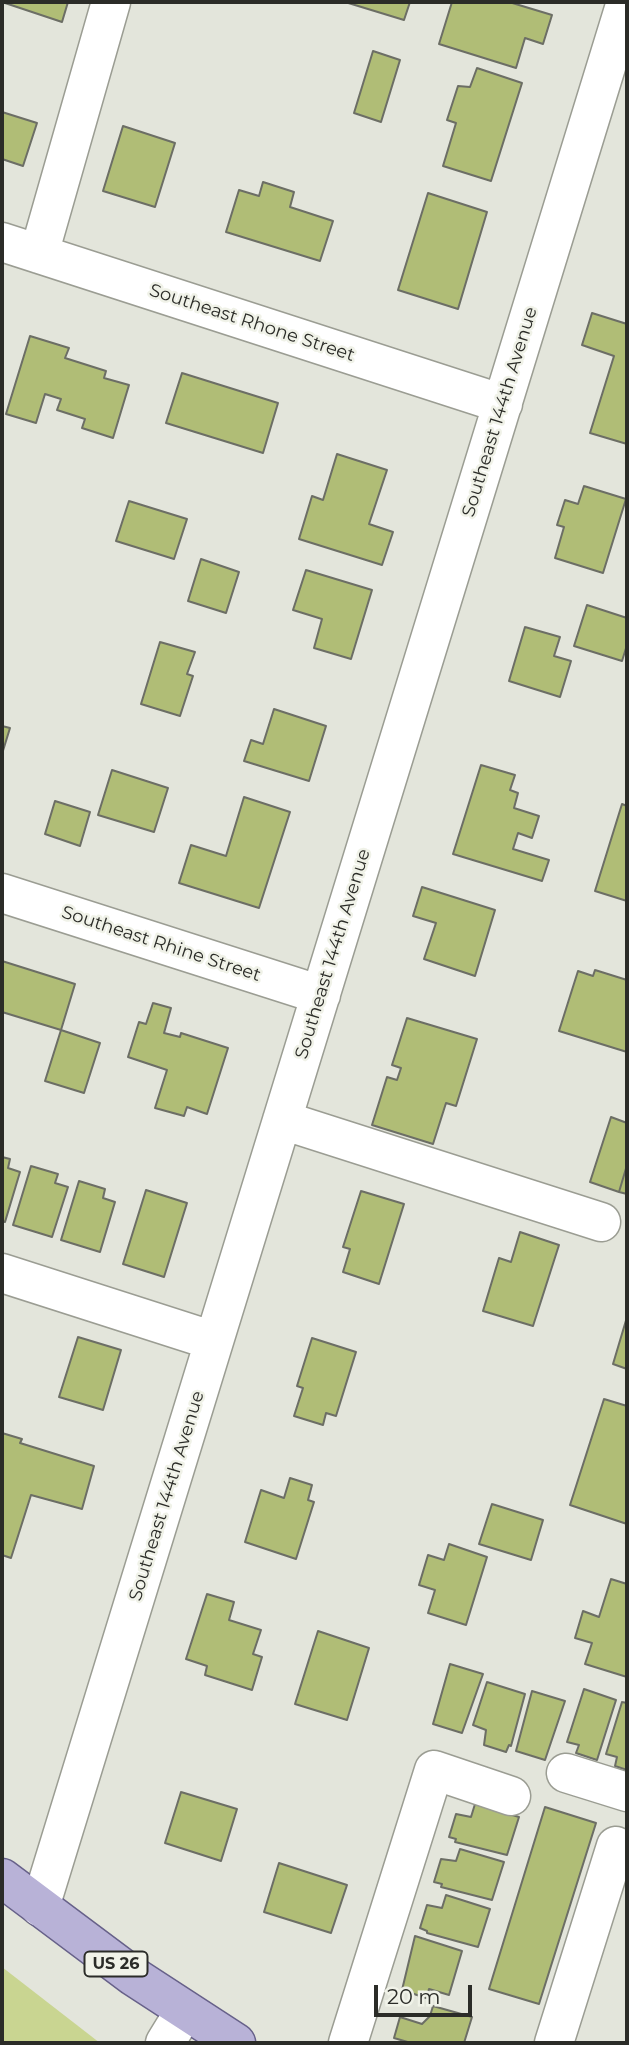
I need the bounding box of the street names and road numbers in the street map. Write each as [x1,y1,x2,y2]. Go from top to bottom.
street label: Southeast Rhone Street [147,280,357,366]
street label: Southeast 144th Avenue [458,304,542,520]
street label: Southeast 144th Avenue [291,846,375,1062]
street label: Southeast Rhine Street [59,902,263,986]
street label: Southeast 144th Avenue [125,1388,209,1604]
road number: US 26 [85,1952,148,1976]

